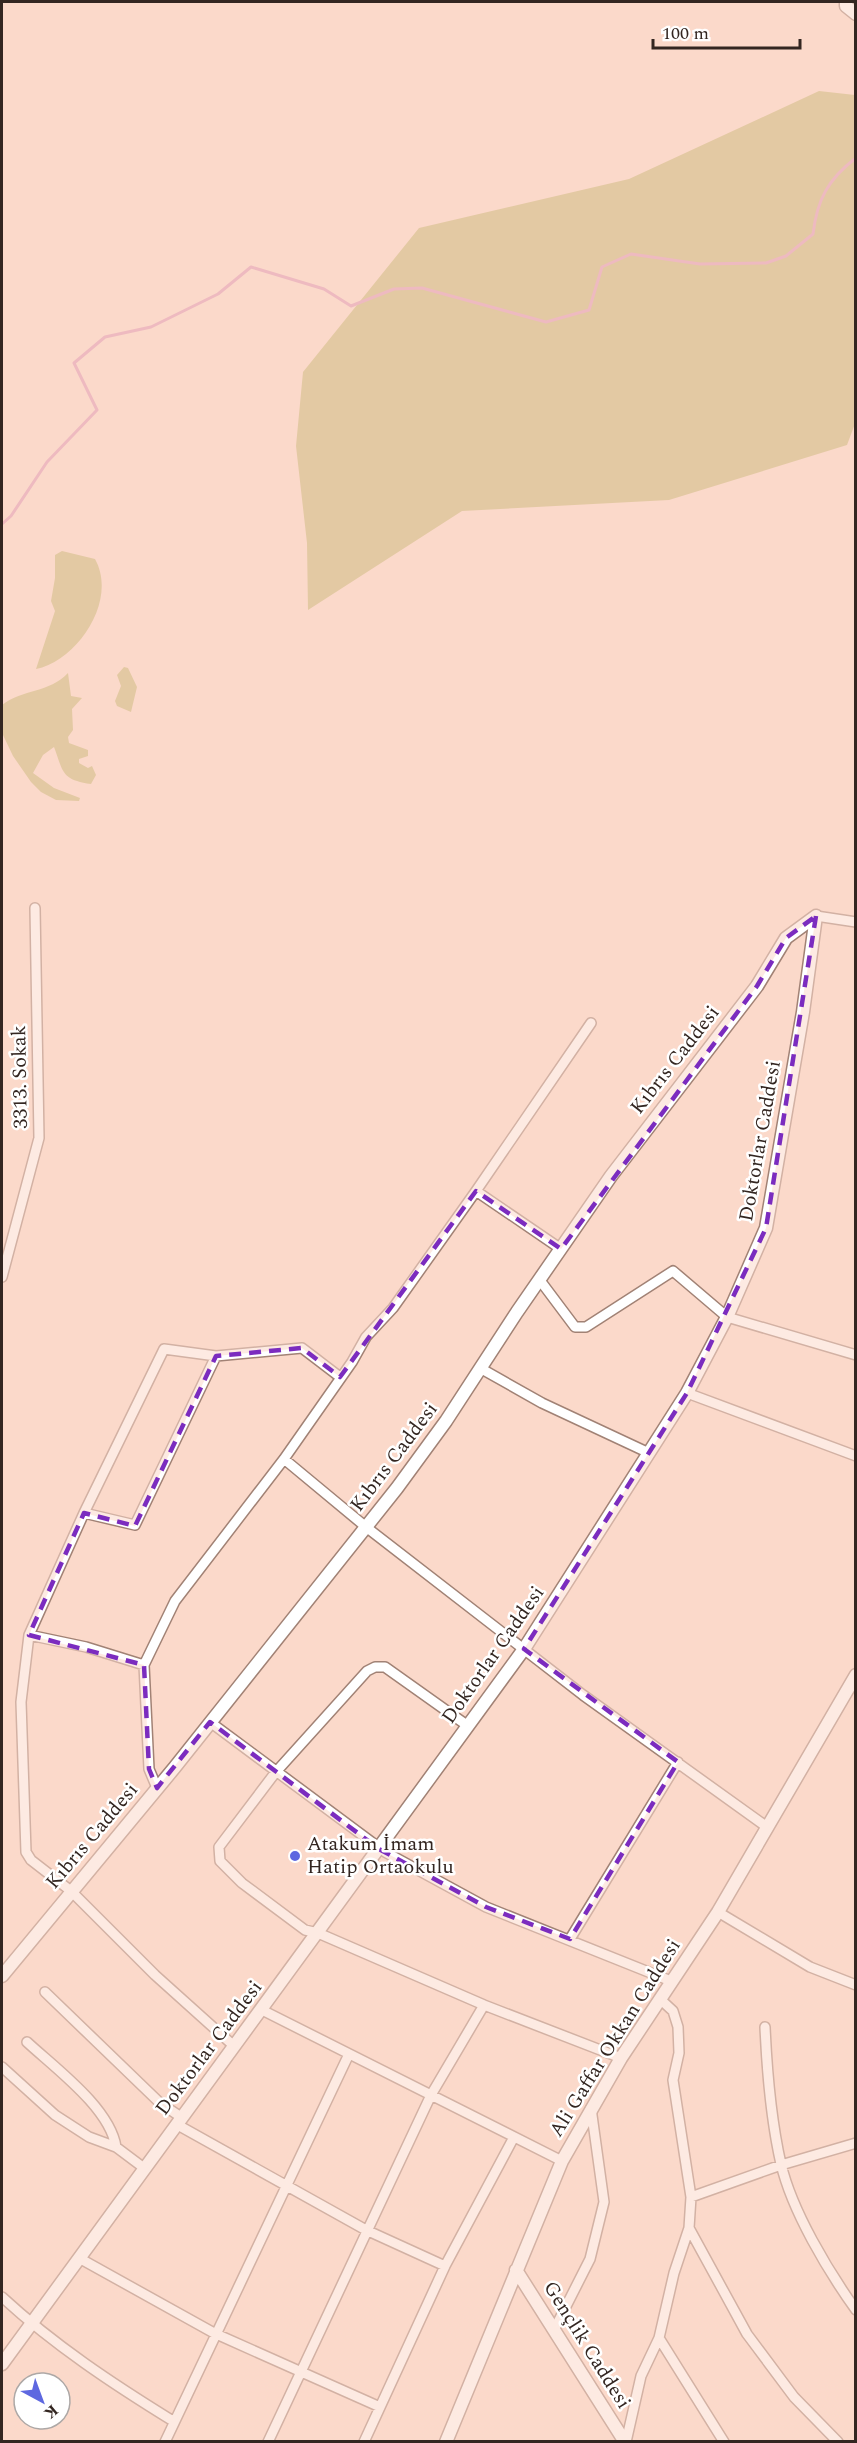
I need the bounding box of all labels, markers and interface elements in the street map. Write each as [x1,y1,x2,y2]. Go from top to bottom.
scale bar [653,12,800,50]
text: 100 m [662,20,709,47]
street label: Kıbrıs Caddesi [623,999,727,1121]
street label: 3313. Sokak [4,1025,36,1129]
street label: Doktorlar Caddesi [731,1058,789,1224]
street label: Kıbrıs Caddesi [343,1396,445,1518]
street label: Doktorlar Caddesi [434,1580,552,1730]
street label: Kıbrıs Caddesi [38,1776,146,1896]
place label: Atakum İmam Hatip Ortaokulu [307,1829,454,1882]
marker: Atakum İmam Hatip Ortaokulu [288,1849,302,1863]
street label: Ali Gaffar Okkan Caddesi [542,1933,688,2143]
street label: Doktorlar Caddesi [148,1974,270,2122]
street label: Gençlik Caddesi [536,2275,638,2415]
north arrow [12,2371,72,2431]
text: K [38,2398,64,2425]

